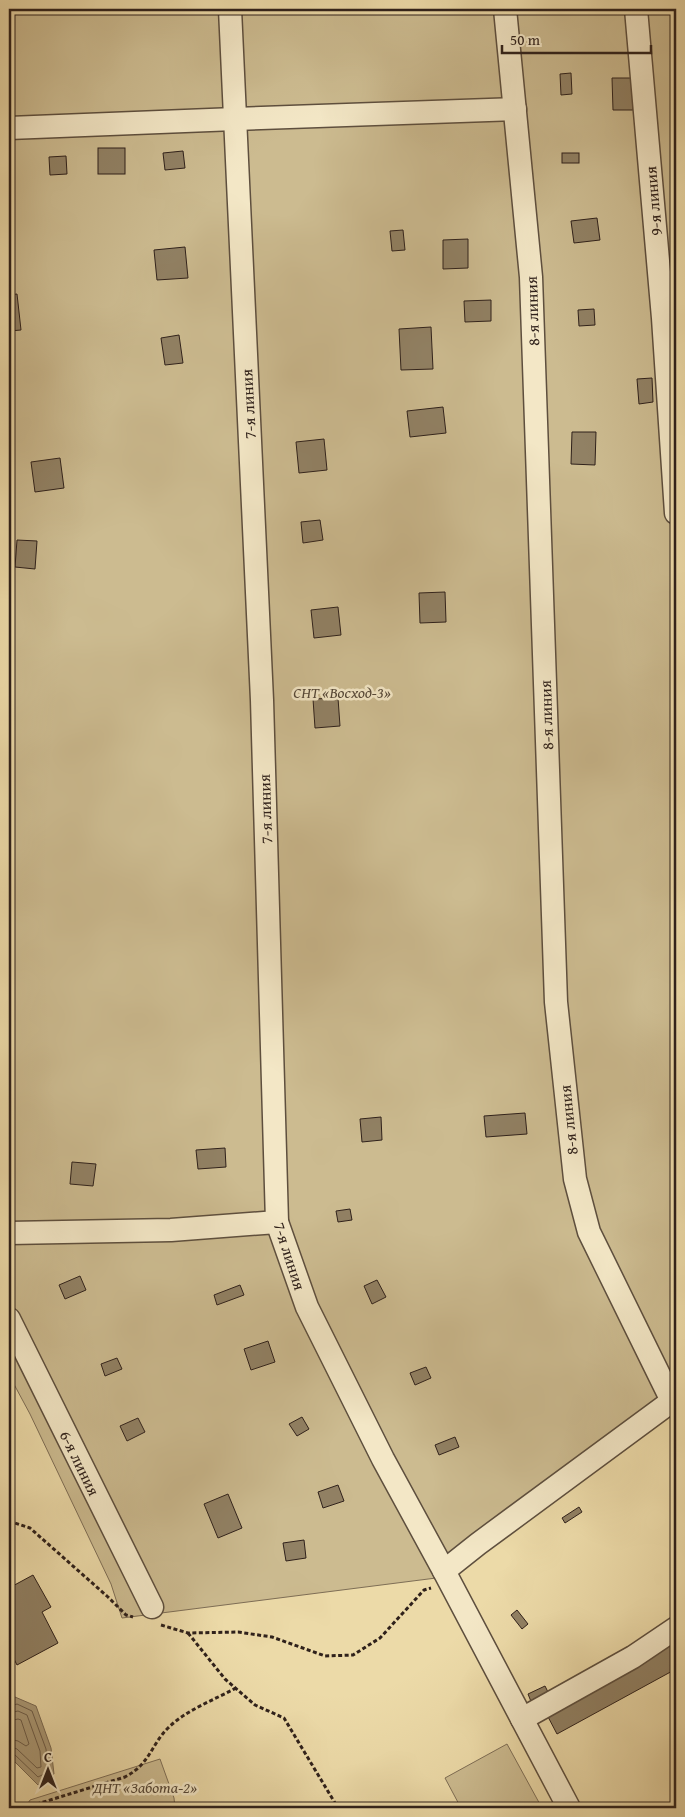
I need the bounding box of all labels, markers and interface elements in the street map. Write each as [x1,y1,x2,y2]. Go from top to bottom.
scale bar [502,22,651,54]
text: 50 m [510,29,541,50]
street label: 9-я линия [638,165,668,237]
street label: 8-я линия [519,276,545,346]
street label: 7-я линия [234,368,262,440]
park label: СНТ «Восход-3» [293,680,391,704]
street label: 8-я линия [533,680,559,750]
street label: 7-я линия [252,774,278,844]
street label: 8-я линия [552,1084,584,1156]
street label: 7-я линия [268,1219,312,1293]
street label: 6-я линия [54,1426,106,1500]
north arrow [22,1744,72,1794]
text: С [44,1747,52,1767]
park label: ДНТ «Забота-2» [92,1775,197,1799]

